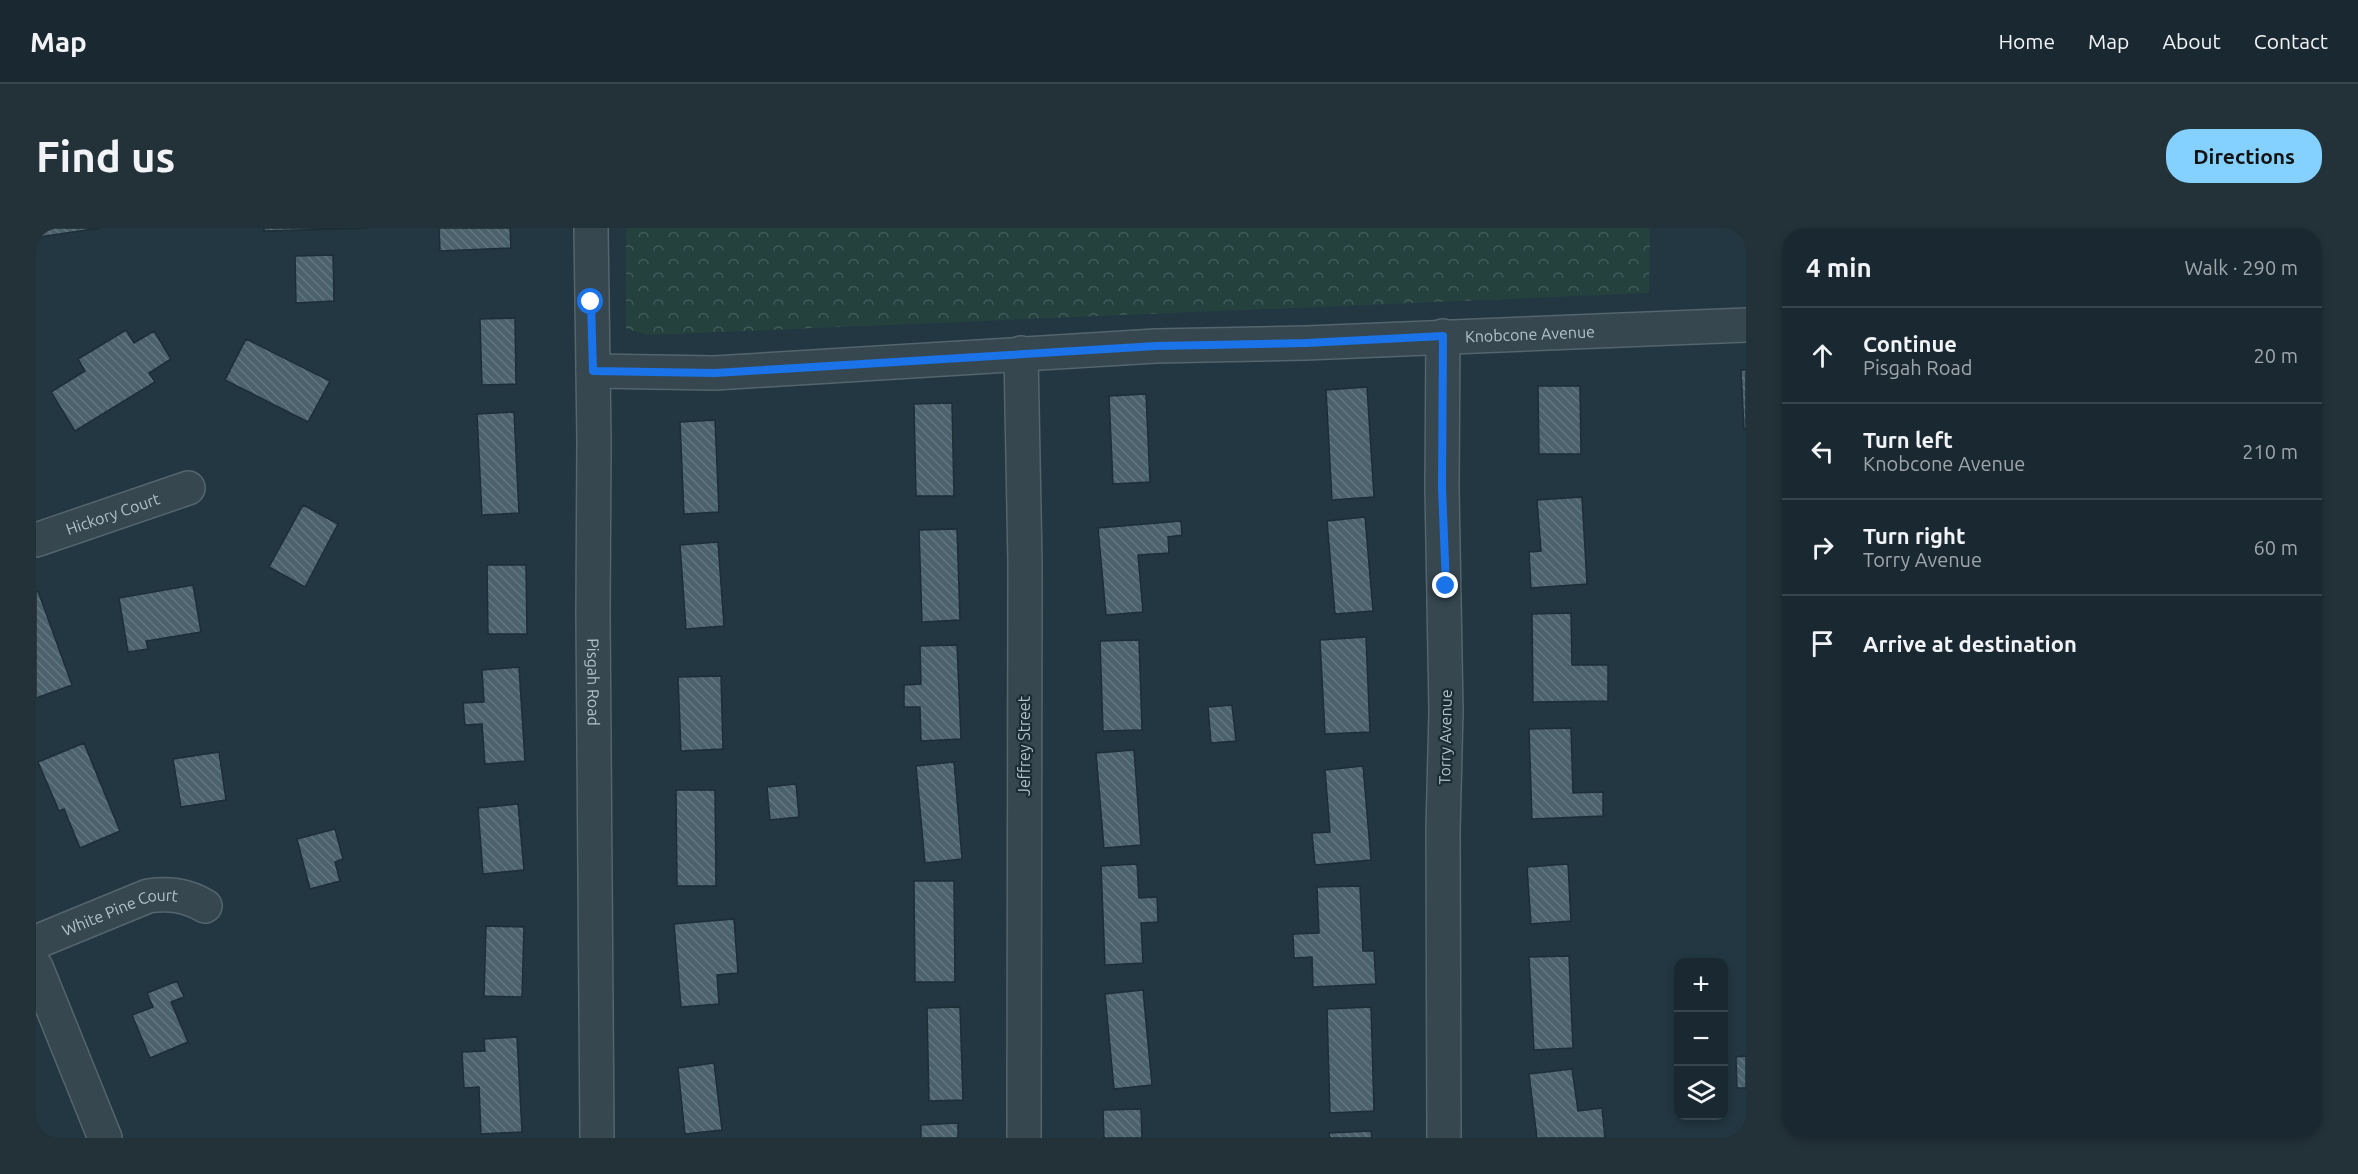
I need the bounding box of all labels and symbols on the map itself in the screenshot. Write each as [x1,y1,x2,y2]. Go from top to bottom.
route start [577,288,603,314]
street label: Knobcone Avenue [1465,322,1595,345]
street label: Hickory Court [63,489,163,538]
route end [1432,572,1458,598]
street label: Pisgah Road [584,638,603,726]
street label: Torry Avenue [1435,689,1455,785]
street label: Jeffrey Street [1015,695,1033,796]
street label: White Pine Court [59,886,180,939]

